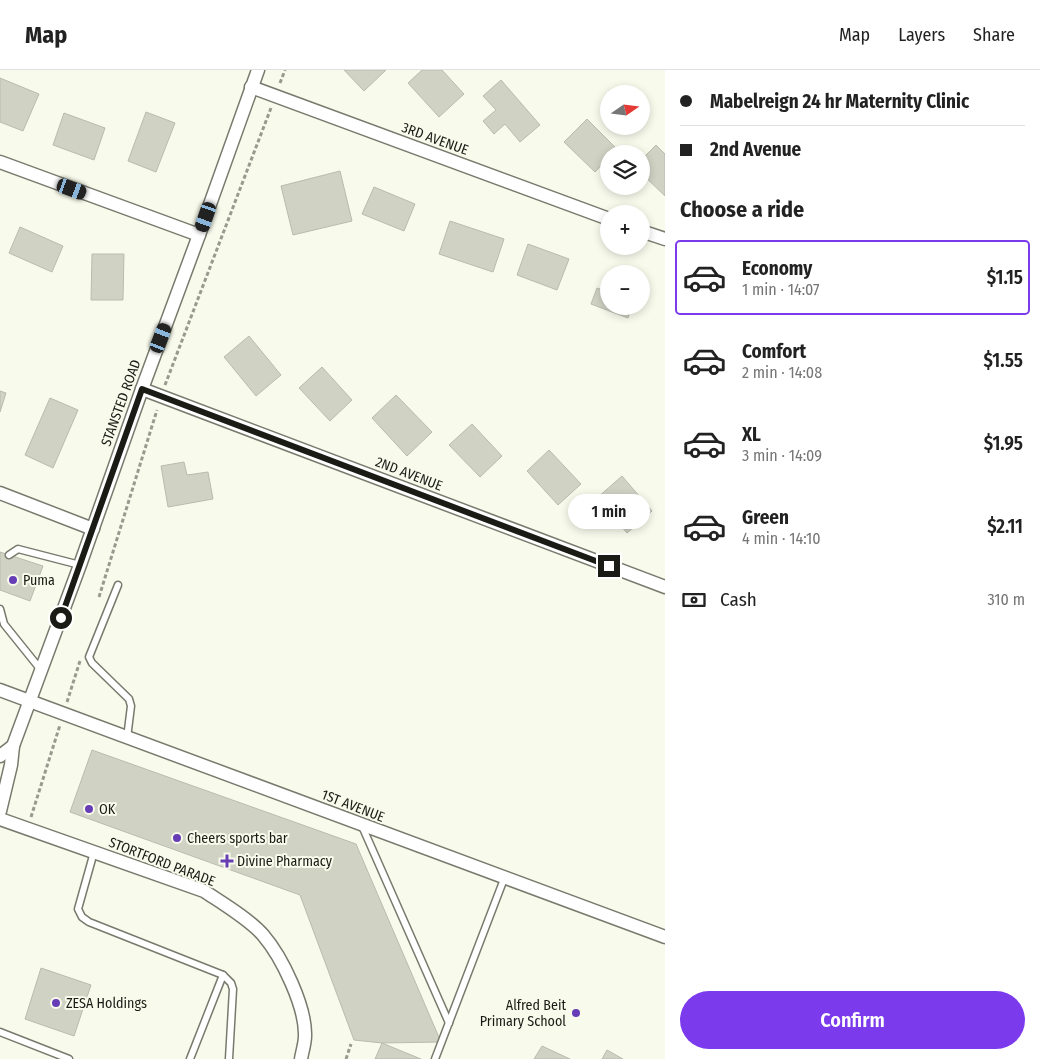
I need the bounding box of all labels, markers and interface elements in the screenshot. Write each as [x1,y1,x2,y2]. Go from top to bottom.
text: Map [25,21,67,49]
text: Map [839,24,870,46]
text: Layers [898,24,945,46]
text: Share [973,24,1015,46]
north arrow [600,85,650,135]
map controls [600,85,650,315]
text: Mabelreign 24 hr Maternity Clinic [710,90,969,113]
street label: 3RD AVENUE [399,119,471,159]
text: 2nd Avenue [710,138,801,161]
button: layers [600,145,650,195]
car [55,177,88,201]
text: Choose a ride [680,196,804,223]
car [194,200,217,234]
button: + [600,205,650,255]
icon: car [682,255,727,300]
text: Economy [742,257,812,280]
button: − [600,265,650,315]
text: $1.15 [987,266,1023,289]
text: 1 min · 14:07 [742,280,820,299]
car [148,321,173,355]
icon: car [682,338,727,383]
text: Comfort [742,340,806,363]
text: $1.55 [984,349,1023,372]
street label: STANSTED ROAD [97,357,145,449]
text: 2 min · 14:08 [742,363,822,382]
icon: car [682,421,727,466]
text: XL [742,423,761,446]
text: $1.95 [984,432,1023,455]
text: 3 min · 14:09 [742,446,822,465]
street label: 2ND AVENUE [373,453,445,495]
callout: 1 min [568,494,650,528]
text: 1 min [592,502,626,521]
icon: car [682,504,727,549]
text: Green [742,506,789,529]
text: $2.11 [987,515,1023,538]
text: 4 min · 14:10 [742,529,820,548]
route end [598,555,620,577]
place label: Puma [23,572,55,589]
marker: Puma [7,574,19,586]
icon: cash [680,586,708,614]
text: Cash [720,588,757,611]
text: 310 m [988,590,1025,609]
route start [50,607,72,629]
street label: 1ST AVENUE [319,786,387,826]
place label: OK [99,801,116,818]
marker: OK [83,803,95,815]
place label: Cheers sports bar [187,830,288,847]
marker: Cheers sports bar [171,832,183,844]
street label: STORTFORD PARADE [106,834,218,890]
place label: Divine Pharmacy [237,853,333,870]
marker: Divine Pharmacy [221,855,233,867]
button: Confirm [680,991,1025,1049]
place label: ZESA Holdings [66,995,147,1012]
marker: ZESA Holdings [50,997,62,1009]
place label: Alfred Beit Primary School [480,997,566,1030]
marker: Alfred Beit Primary School [570,1007,582,1019]

